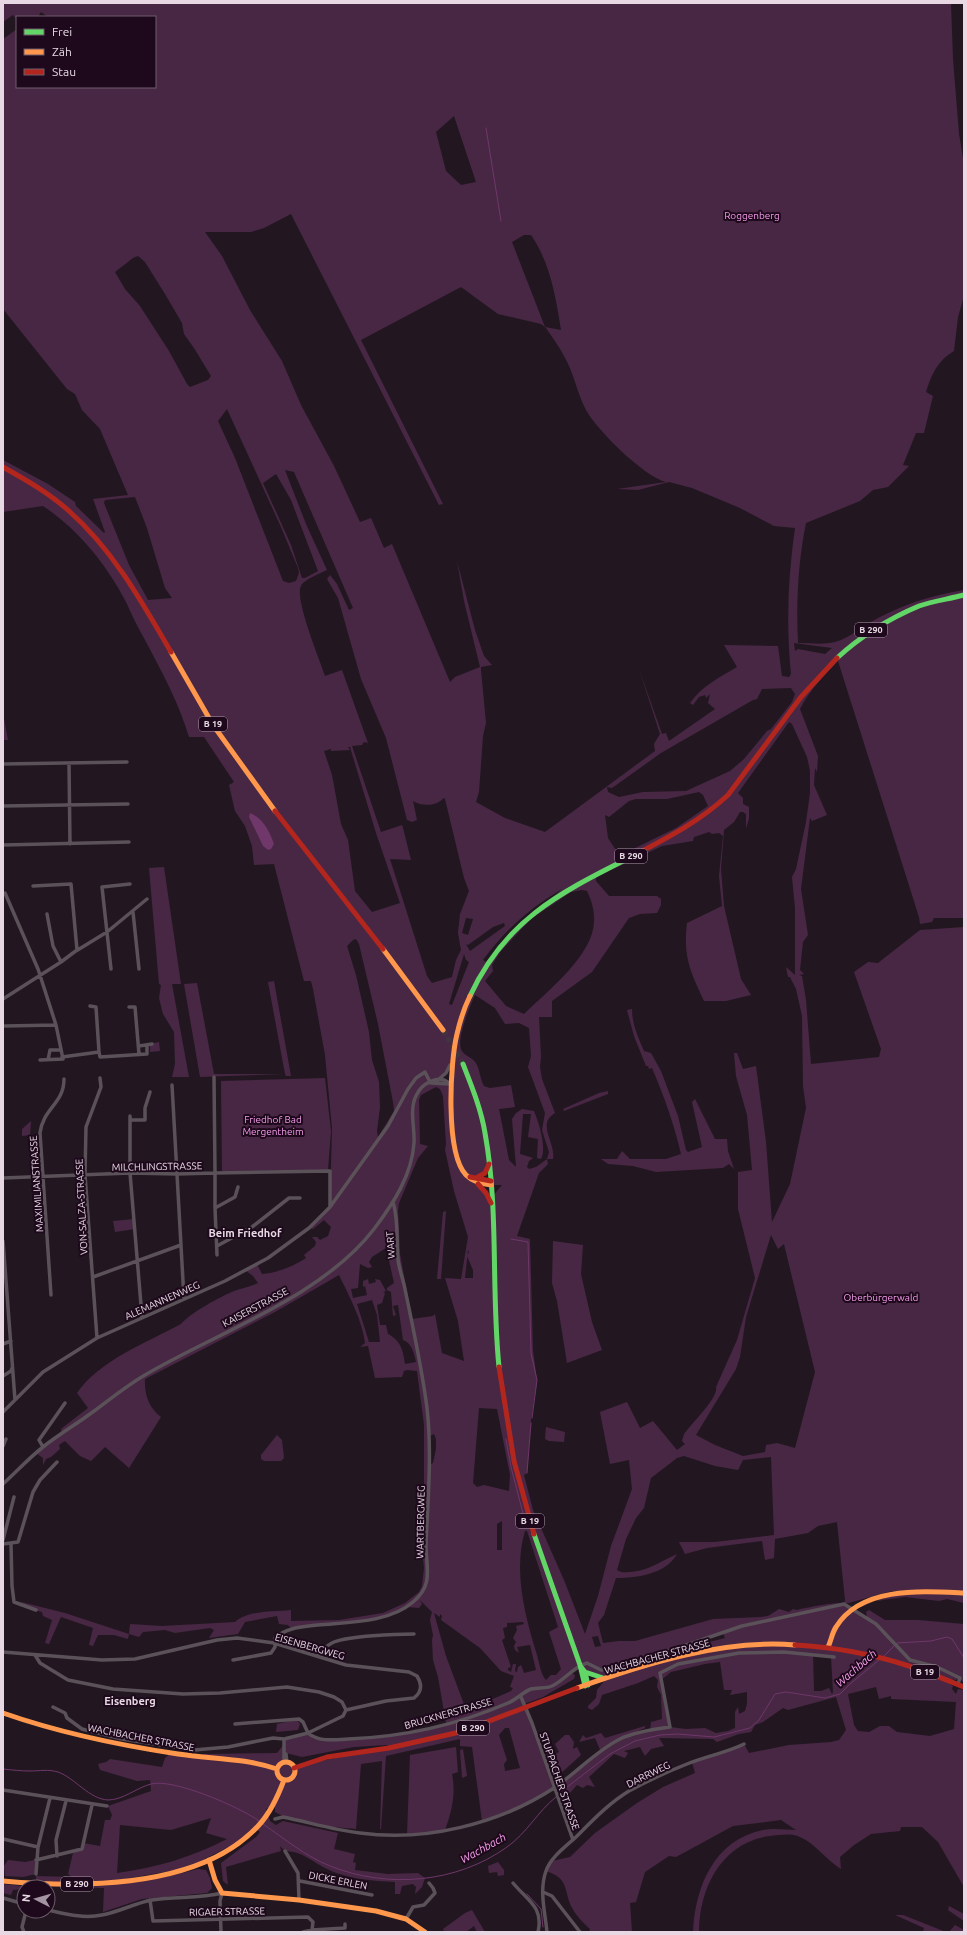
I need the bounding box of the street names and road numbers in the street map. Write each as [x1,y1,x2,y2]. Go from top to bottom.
road number: B 290 [855,623,887,637]
road number: B 19 [199,717,227,731]
road number: B 290 [615,849,647,863]
street label: MAXIMILIANSTRASSE [28,1135,45,1233]
street label: VON-SALZA-STRASSE [73,1158,90,1255]
street label: MILCHLINGSTRASSE [112,1160,203,1173]
street label: WART [384,1231,397,1259]
street label: ALEMANNENWEG [123,1279,201,1322]
street label: KAISERSTRASSE [221,1285,290,1329]
street label: WARTBERGWEG [414,1485,427,1559]
road number: B 19 [516,1514,544,1528]
street label: EISENBERGWEG [274,1631,346,1662]
street label: WACHBACHER STRASSE [603,1637,711,1676]
road number: B 19 [911,1665,939,1679]
street label: BRUCKNERSTRASSE [403,1696,494,1731]
road number: B 290 [457,1721,489,1735]
street label: WACHBACHER STRASSE [87,1722,196,1753]
street label: STUPPACHER STRASSE [538,1731,582,1832]
street label: DARRWEG [625,1759,672,1790]
street label: DICKE ERLEN [308,1869,368,1892]
road number: B 290 [61,1877,93,1891]
street label: RIGAER STRASSE [189,1905,266,1918]

